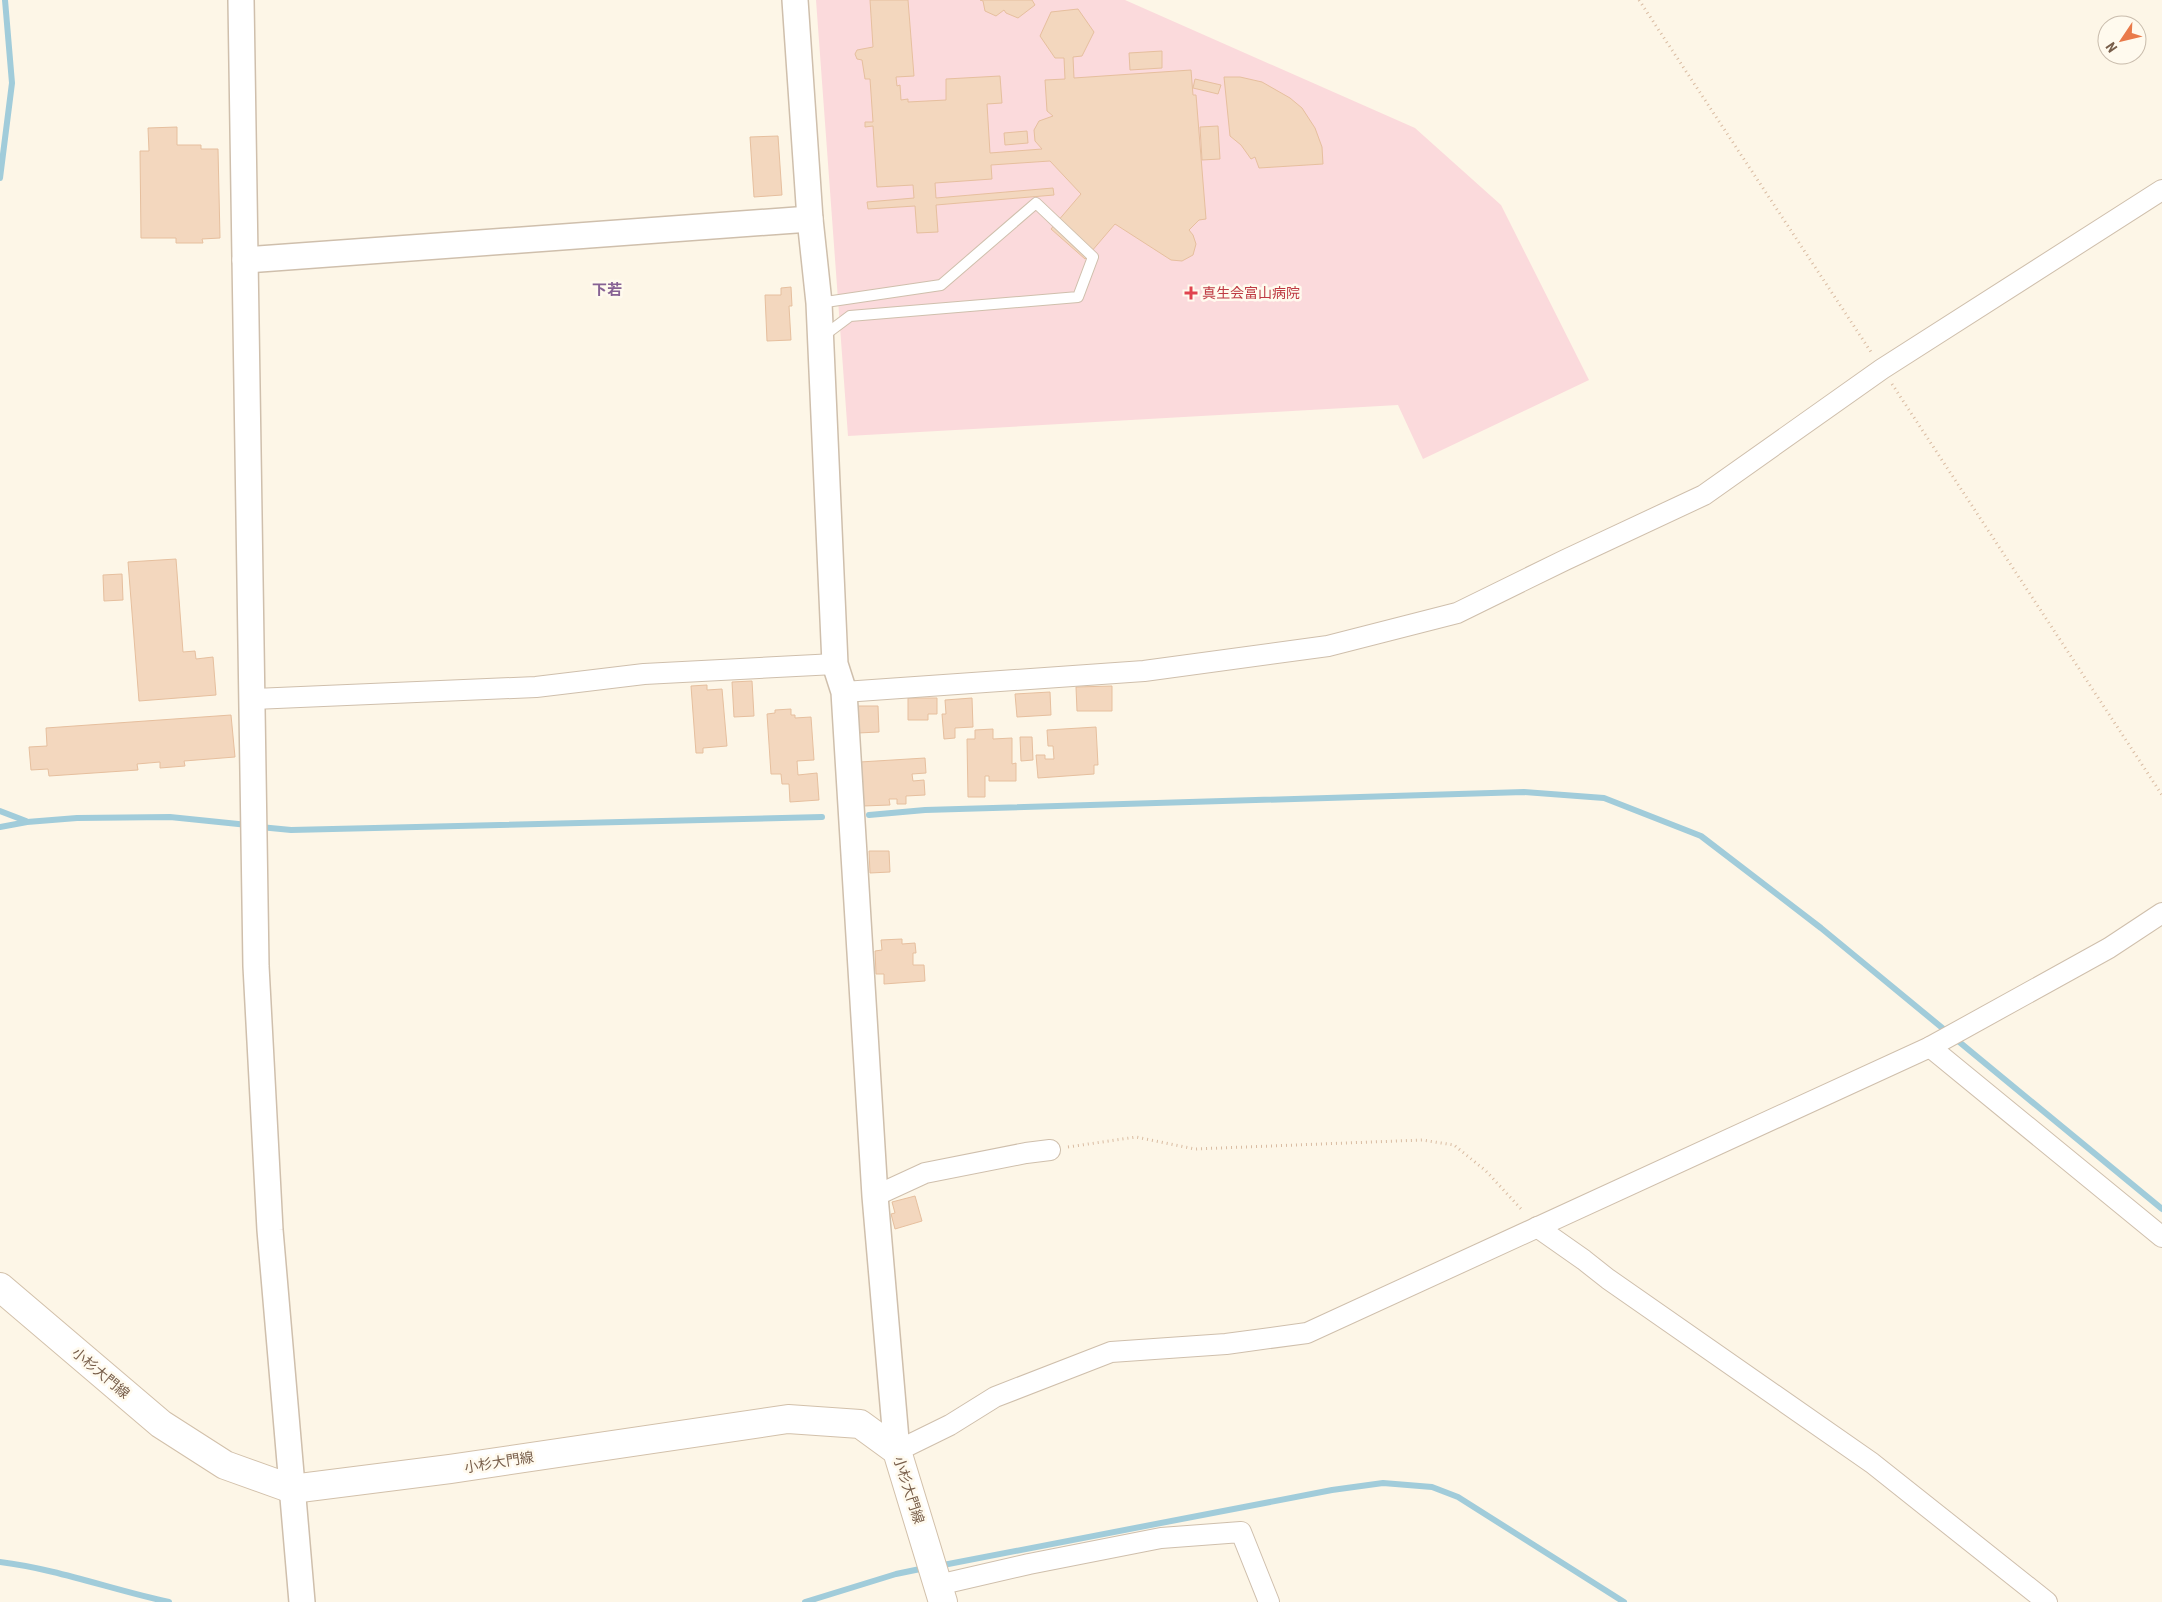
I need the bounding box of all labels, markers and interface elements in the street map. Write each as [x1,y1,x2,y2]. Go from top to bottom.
north arrow [2097,15,2147,65]
text: N [2102,39,2120,56]
district label: 下若 [592,281,622,299]
place label: 真生会富山病院 [1202,285,1300,301]
marker: 真生会富山病院 [1184,286,1198,300]
street label: 小杉大門線 [69,1344,133,1402]
street label: 小杉大門線 [463,1449,535,1475]
street label: 小杉大門線 [891,1454,927,1526]

